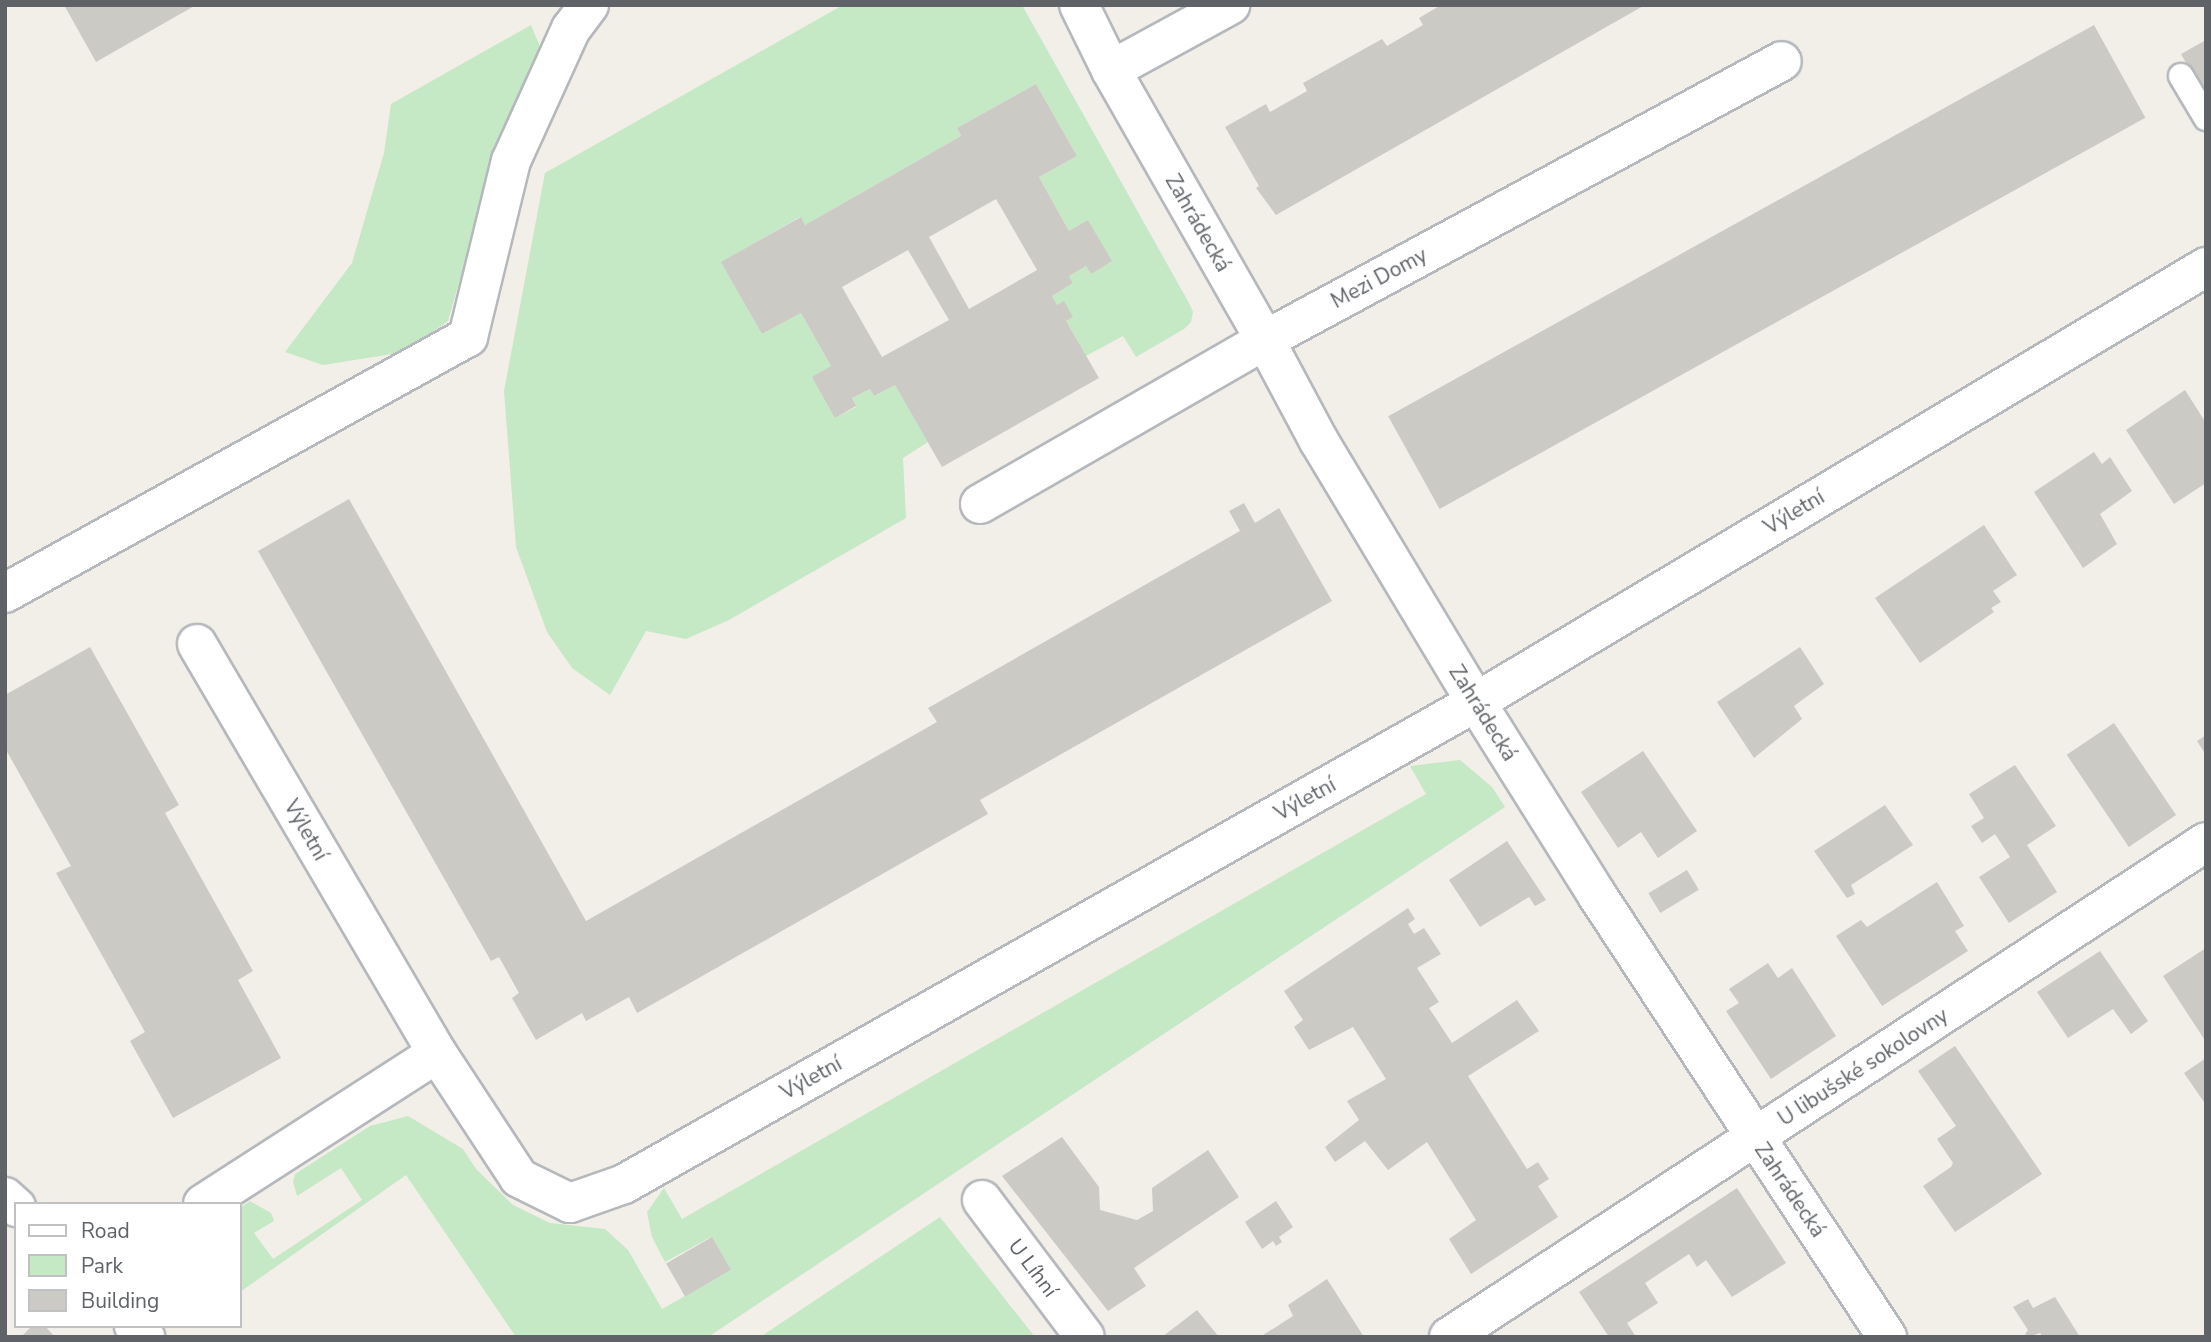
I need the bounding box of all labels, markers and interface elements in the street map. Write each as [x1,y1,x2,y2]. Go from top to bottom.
street label: Zahrádecká [1160,170,1236,276]
street label: Mezi Domy [1327,242,1431,314]
street label: Výletní [1759,484,1829,540]
street label: Zahrádecká [1444,660,1522,766]
street label: Výletní [1270,772,1340,826]
street label: Výletní [279,795,333,865]
street label: U libušské sokolovny [1773,1003,1953,1131]
street label: Výletní [776,1051,846,1105]
street label: Zahrádecká [1749,1138,1831,1242]
legend [14,1202,242,1328]
text: Road [81,1217,130,1245]
street label: U Líhní [1003,1234,1063,1302]
text: Park [81,1252,123,1280]
text: Building [81,1287,159,1315]

